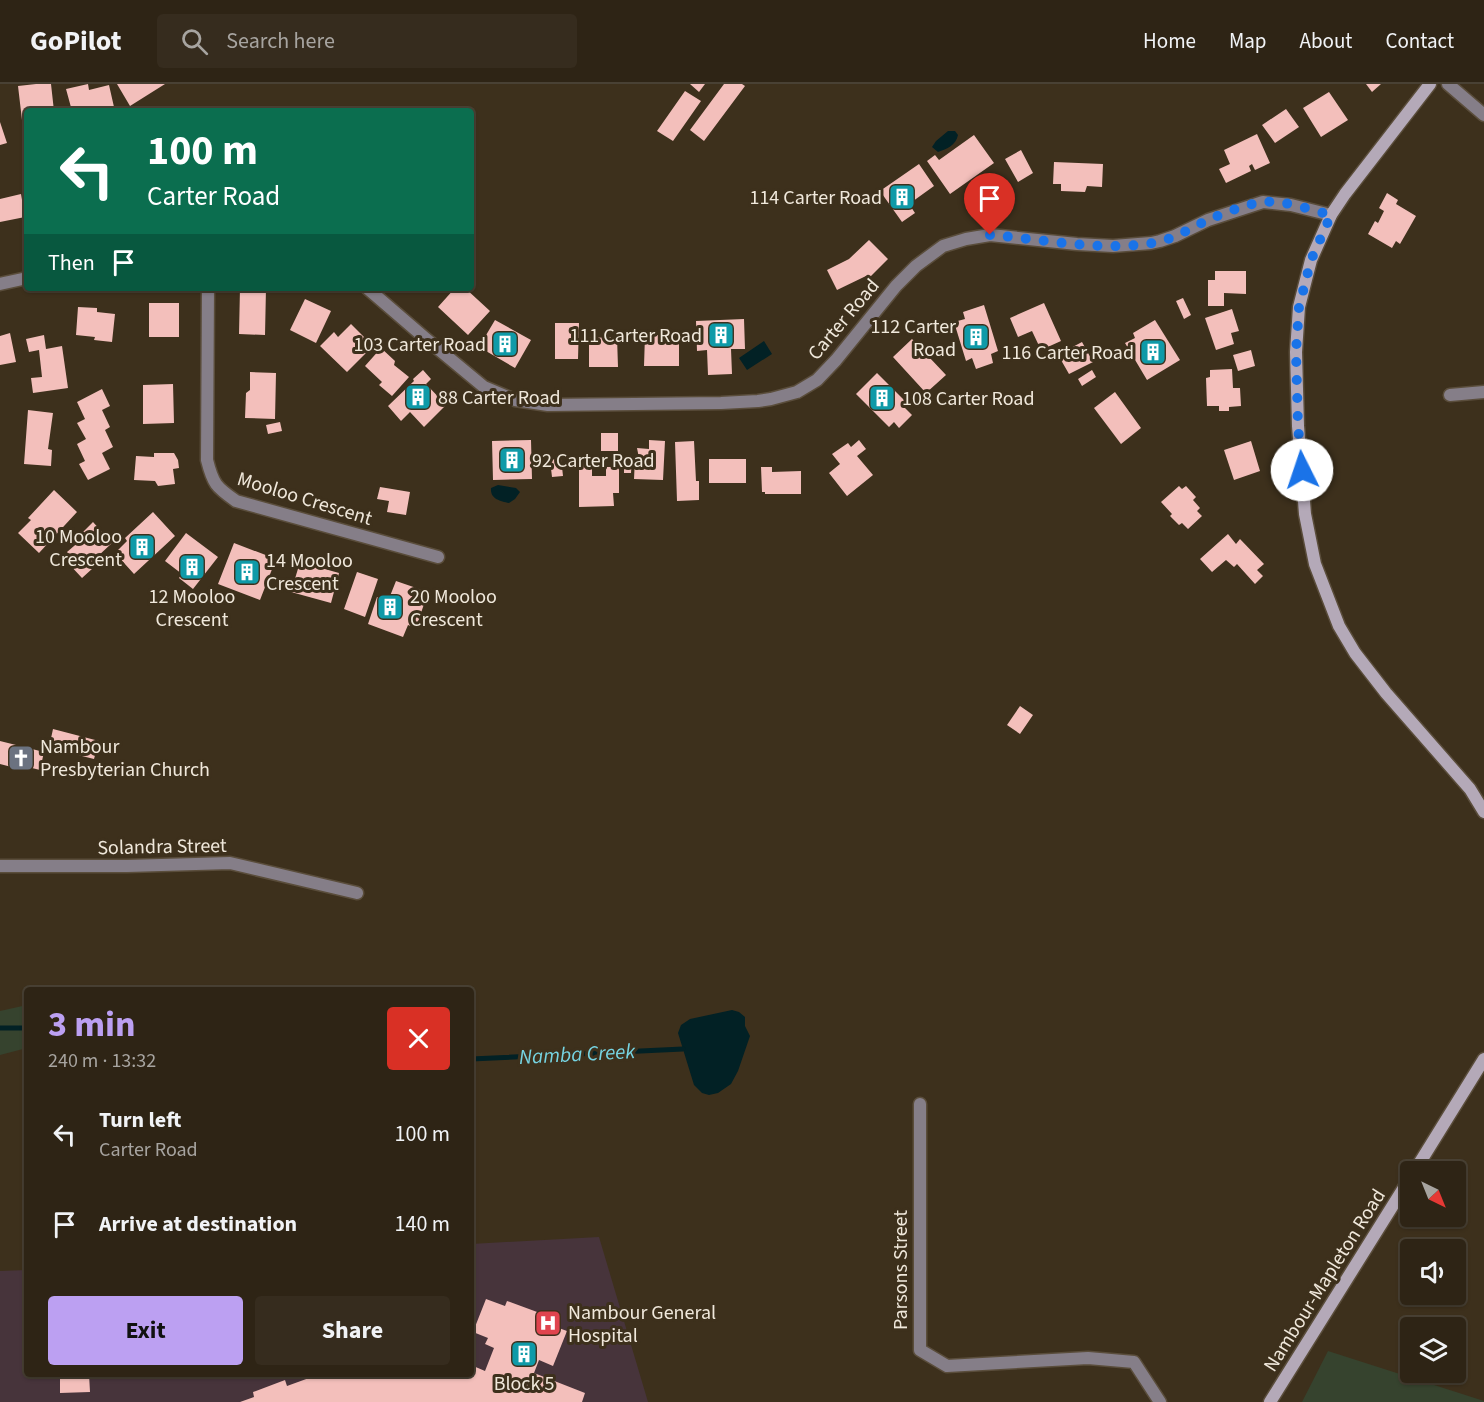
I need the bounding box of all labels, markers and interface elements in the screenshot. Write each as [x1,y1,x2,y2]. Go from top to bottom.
search box [157,14,577,68]
text: GoPilot [30,21,121,61]
icon: search [178,25,211,58]
text: Search here [226,25,335,57]
text: Home [1143,26,1196,56]
text: Map [1229,26,1267,56]
text: About [1300,26,1352,56]
text: Contact [1385,26,1454,56]
text: 100 m [147,121,258,181]
icon: left [48,132,126,210]
pin [964,173,1015,235]
text: Carter Road [147,177,280,216]
building icon: 114 Carter Road [887,182,917,212]
icon: arrive [973,182,1006,215]
place label: 114 Carter Road [749,184,882,212]
icon: arrive [107,246,140,279]
text: Then [48,247,95,279]
street label: Carter Road [801,273,886,366]
place label: 112 Carter Road [870,313,956,364]
building icon: 111 Carter Road [706,320,736,350]
place label: 111 Carter Road [569,322,702,350]
building icon: 112 Carter Road [961,322,991,352]
building icon: 103 Carter Road [490,329,520,359]
place label: 103 Carter Road [353,331,486,359]
building icon: 116 Carter Road [1138,337,1168,367]
place label: 116 Carter Road [1001,339,1134,367]
building icon: 88 Carter Road [403,382,433,412]
building icon: 108 Carter Road [867,383,897,413]
place label: 88 Carter Road [438,384,561,412]
place label: 108 Carter Road [902,385,1035,413]
position arrow [1270,438,1334,502]
building icon: 92 Carter Road [497,445,527,475]
place label: 92 Carter Road [532,447,655,475]
street label: Mooloo Crescent [234,465,376,533]
place label: 10 Mooloo Crescent [35,523,122,574]
building icon: 10 Mooloo Crescent [127,532,157,562]
place label: 14 Mooloo Crescent [266,547,353,598]
building icon: 12 Mooloo Crescent [177,552,207,582]
building icon: 14 Mooloo Crescent [232,557,262,587]
place label: 12 Mooloo Crescent [149,583,235,634]
place label: 20 Mooloo Crescent [410,583,497,634]
building icon: 20 Mooloo Crescent [375,592,405,622]
place label: Nambour Presbyterian Church [40,733,210,784]
church icon: Nambour Presbyterian Church [6,743,36,773]
street label: Solandra Street [97,832,227,862]
text: 3 min [48,999,136,1050]
button: close [387,1007,450,1070]
water label: Namba Creek [518,1036,637,1072]
text: 240 m · 13:32 [48,1047,156,1075]
text: Turn left [99,1104,181,1136]
icon: left [48,1118,81,1151]
text: 100 m [395,1118,450,1150]
text: Carter Road [99,1136,198,1164]
north arrow [1400,1161,1466,1227]
map controls [1400,1161,1466,1383]
street label: Nambour-Mapleton Road [1257,1184,1393,1377]
icon: arrive [48,1208,81,1241]
text: Arrive at destination [99,1208,297,1240]
text: 140 m [395,1208,450,1240]
street label: Parsons Street [887,1210,915,1330]
button: sound [1400,1239,1466,1305]
button: Exit [48,1296,243,1365]
button: Share [255,1296,450,1365]
place label: Nambour General Hospital [568,1299,716,1350]
hospital icon: Nambour General Hospital [533,1308,563,1338]
button: layers [1400,1317,1466,1383]
building icon: Block 5 [509,1339,539,1369]
place label: Block 5 [494,1370,554,1398]

